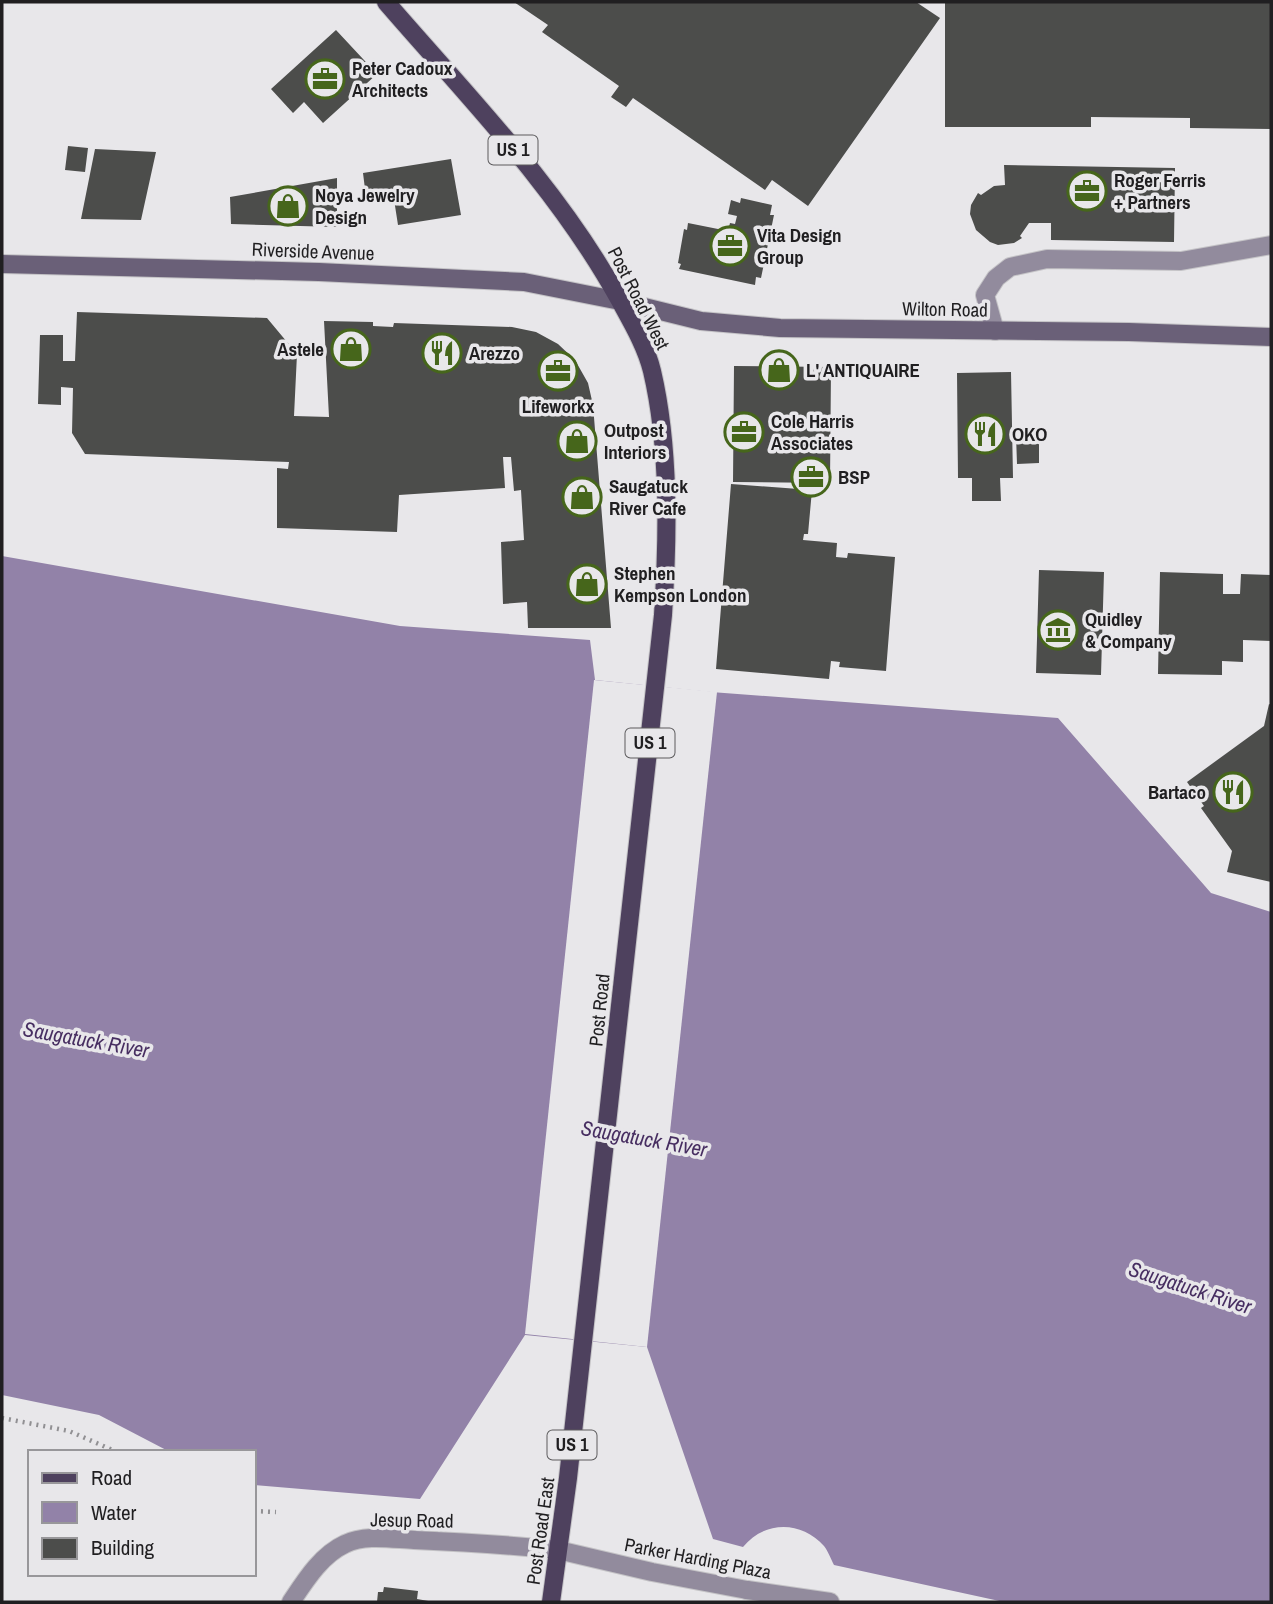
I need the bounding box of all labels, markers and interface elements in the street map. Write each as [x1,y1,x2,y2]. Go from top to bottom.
place label: Peter Cadoux Architects [352,55,453,103]
office icon: Peter Cadoux Architects [304,58,346,100]
road number: US 1 [489,135,538,164]
place label: Roger Ferris + Partners [1114,167,1206,215]
office icon: Roger Ferris + Partners [1066,170,1108,212]
place label: Noya Jewelry Design [315,182,415,230]
shop icon: Noya Jewelry Design [267,185,309,227]
place label: Vita Design Group [757,222,842,270]
office icon: Vita Design Group [709,225,751,267]
street label: Riverside Avenue [251,236,375,266]
street label: Post Road West [602,242,676,355]
street label: Wilton Road [902,295,988,323]
shop icon: Astele [330,328,372,370]
restaurant icon: Arezzo [421,332,463,374]
place label: Astele [277,336,324,362]
place label: Arezzo [469,340,520,366]
shop icon: L' ANTIQUAIRE [758,349,800,391]
office icon: Lifeworkx [537,350,579,392]
place label: L' ANTIQUAIRE [806,357,920,383]
place label: Lifeworkx [522,393,595,419]
place label: Cole Harris Associates [771,408,854,456]
office icon: Cole Harris Associates [723,411,765,453]
restaurant icon: OKO [964,413,1006,455]
place label: Outpost Interiors [604,417,666,465]
shop icon: Outpost Interiors [556,420,598,462]
place label: OKO [1012,421,1048,447]
office icon: BSP [790,456,832,498]
place label: BSP [838,464,870,490]
place label: Saugatuck River Cafe [609,473,688,521]
shop icon: Saugatuck River Cafe [561,476,603,518]
place label: Stephen Kempson London [614,560,746,608]
shop icon: Stephen Kempson London [566,563,608,605]
place label: Quidley & Company [1085,606,1172,654]
museum icon: Quidley & Company [1037,609,1079,651]
road number: US 1 [626,728,674,758]
restaurant icon: Bartaco [1212,771,1254,813]
place label: Bartaco [1148,779,1206,805]
street label: Post Road [582,972,616,1048]
water label: Saugatuck River [21,1014,153,1065]
water label: Saugatuck River [579,1113,711,1164]
water label: Saugatuck River [1125,1254,1256,1321]
road number: US 1 [548,1430,596,1460]
legend [28,1450,256,1576]
text: Road [91,1463,132,1492]
street label: Post Road East [520,1475,560,1586]
text: Water [91,1498,137,1527]
street label: Jesup Road [370,1506,454,1534]
street label: Parker Harding Plaza [622,1531,774,1585]
text: Building [91,1533,155,1562]

